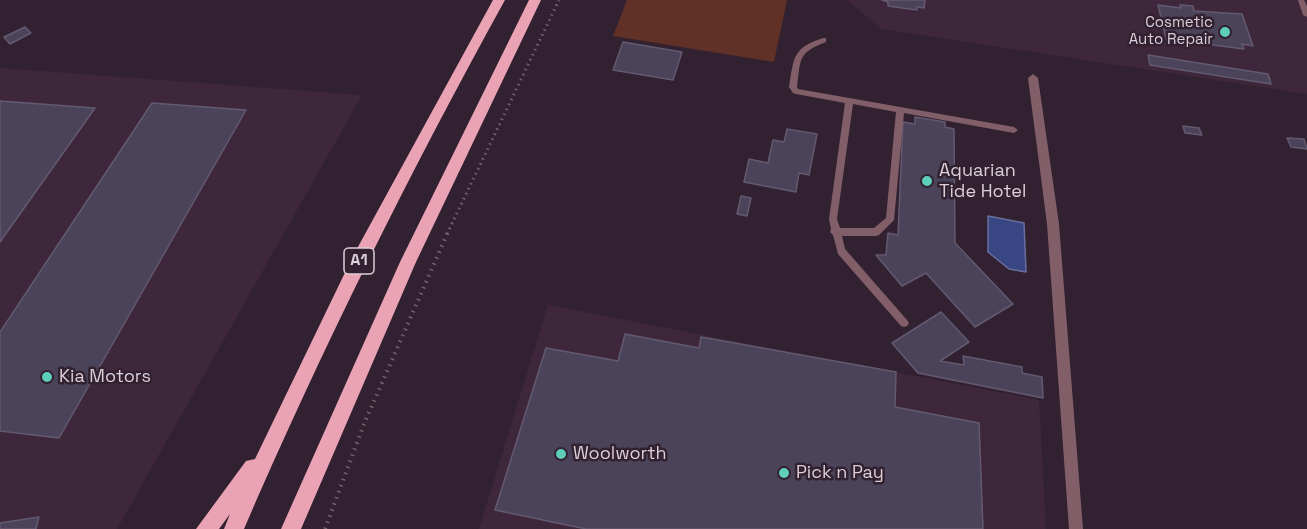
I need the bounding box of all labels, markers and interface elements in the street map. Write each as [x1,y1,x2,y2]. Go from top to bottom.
place label: Cosmetic Auto Repair [1129,14,1213,49]
marker: Cosmetic Auto Repair [1218,25,1232,39]
place label: Aquarian Tide Hotel [939,160,1026,202]
marker: Aquarian Tide Hotel [920,174,934,188]
road number: A1 [344,248,374,274]
place label: Kia Motors [59,366,151,388]
marker: Kia Motors [40,370,54,384]
place label: Woolworth [573,443,667,465]
marker: Woolworth [554,447,568,461]
place label: Pick n Pay [796,462,884,484]
marker: Pick n Pay [777,466,791,480]

